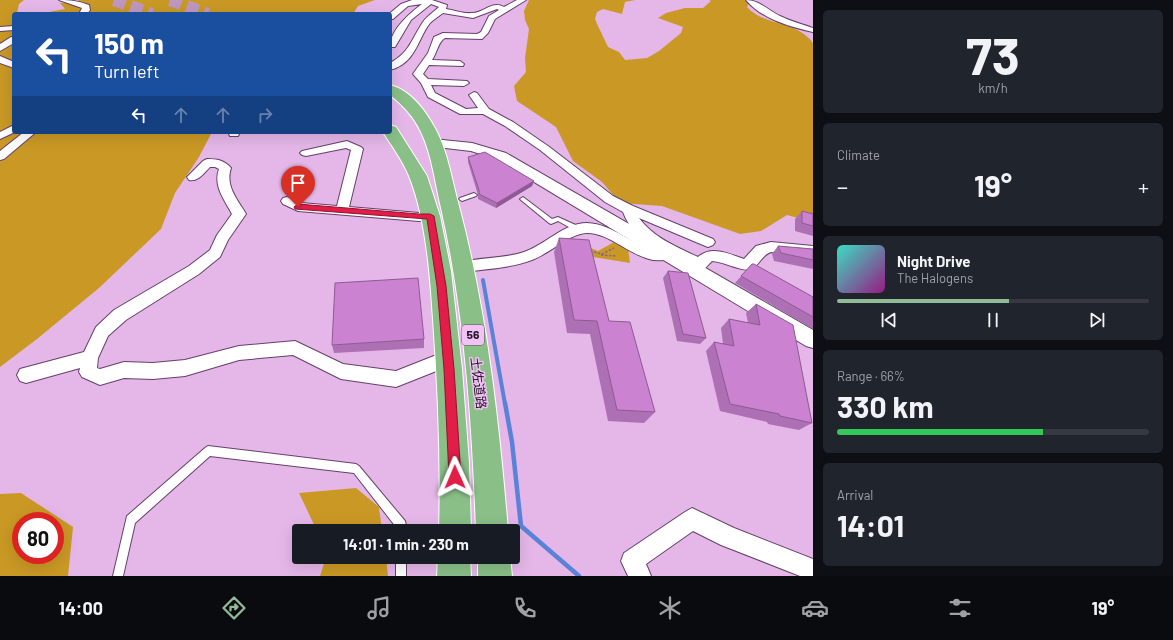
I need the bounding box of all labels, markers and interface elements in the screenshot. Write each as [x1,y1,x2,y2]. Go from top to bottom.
text: 73 [966,23,1020,85]
text: 150 m [94,26,164,60]
icon: left [28,28,80,80]
text: Turn left [94,60,160,82]
text: km/h [978,80,1008,96]
icon: left [128,104,150,126]
icon: ahead [170,104,192,126]
icon: ahead [212,104,234,126]
icon: right [254,104,276,126]
text: Climate [837,147,880,163]
pin [281,166,315,207]
text: 19° [974,167,1012,203]
icon: arrive [287,172,309,194]
text: − [837,173,848,199]
text: + [1138,173,1149,199]
text: Night Drive [897,252,970,270]
text: The Halogens [897,270,973,286]
icon: previous [878,309,900,331]
icon: pause [982,309,1004,331]
icon: next [1086,309,1108,331]
road number: 56 [462,325,484,345]
street label: 土佐道路 [468,356,490,410]
text: Range · 66% [837,368,905,384]
text: 330 km [837,388,934,424]
position arrow [434,456,476,498]
text: Arrival [837,487,873,503]
text: 14:01 [837,507,904,543]
speed limit sign: 80 [12,512,64,564]
text: 14:01 · 1 min · 230 m [343,535,469,553]
icon: directions [220,594,248,622]
icon: music [365,594,393,622]
icon: phone [511,594,539,622]
icon: climate [656,594,684,622]
icon: car [801,594,829,622]
icon: filters [946,594,974,622]
text: 14:00 [59,597,103,619]
text: 19° [1092,597,1114,619]

